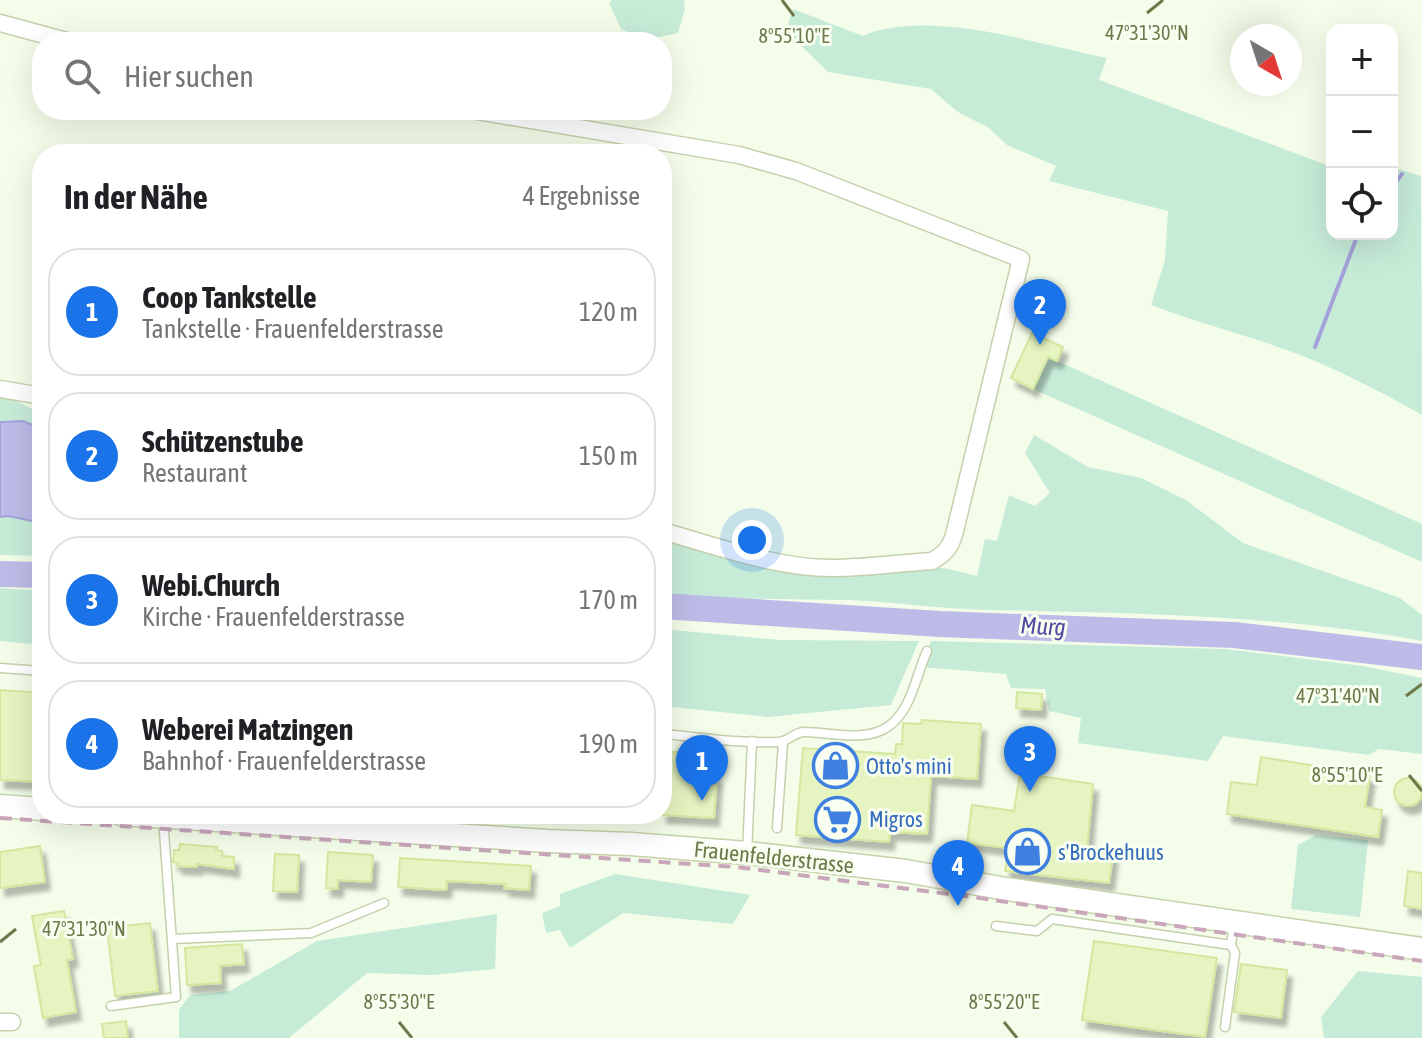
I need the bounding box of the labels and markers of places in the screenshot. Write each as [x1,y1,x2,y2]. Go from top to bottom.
pin: 2 [1014,279,1066,345]
pin: 3 [1004,726,1056,792]
pin: 1 [676,735,728,801]
shop icon: Otto's mini [811,742,859,790]
place label: Otto's mini [866,753,952,779]
supermarket icon: Migros [814,795,862,843]
place label: Migros [869,806,923,832]
shop icon: s'Brockehuus [1003,828,1051,876]
place label: s'Brockehuus [1058,839,1164,865]
pin: 4 [932,840,984,906]

